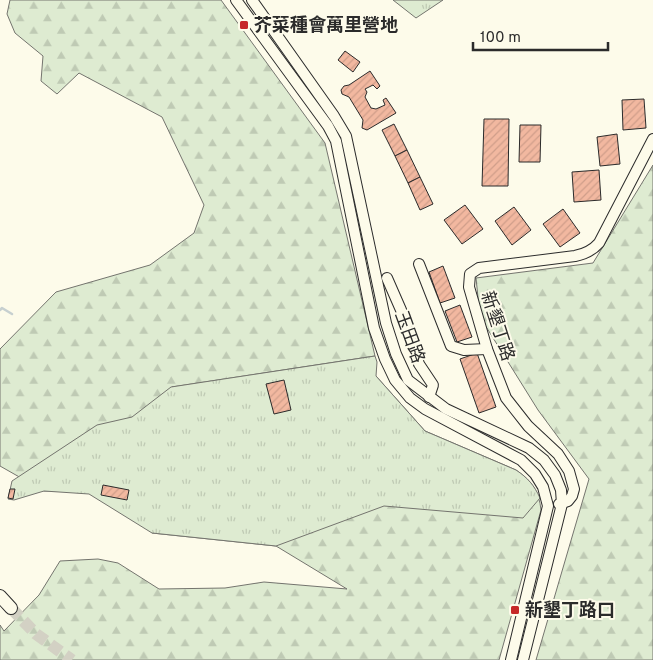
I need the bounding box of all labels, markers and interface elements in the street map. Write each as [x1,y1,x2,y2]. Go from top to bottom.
place label: 芥菜種會萬里營地 [254,15,398,38]
marker: 芥菜種會萬里營地 [238,19,250,31]
scale bar [473,20,608,52]
text: 100 m [480,29,521,48]
street label: 新墾丁路 [475,289,519,364]
street label: 玉田路 [389,308,429,367]
place label: 新墾丁路口 [525,600,615,623]
marker: 新墾丁路口 [509,604,521,616]

